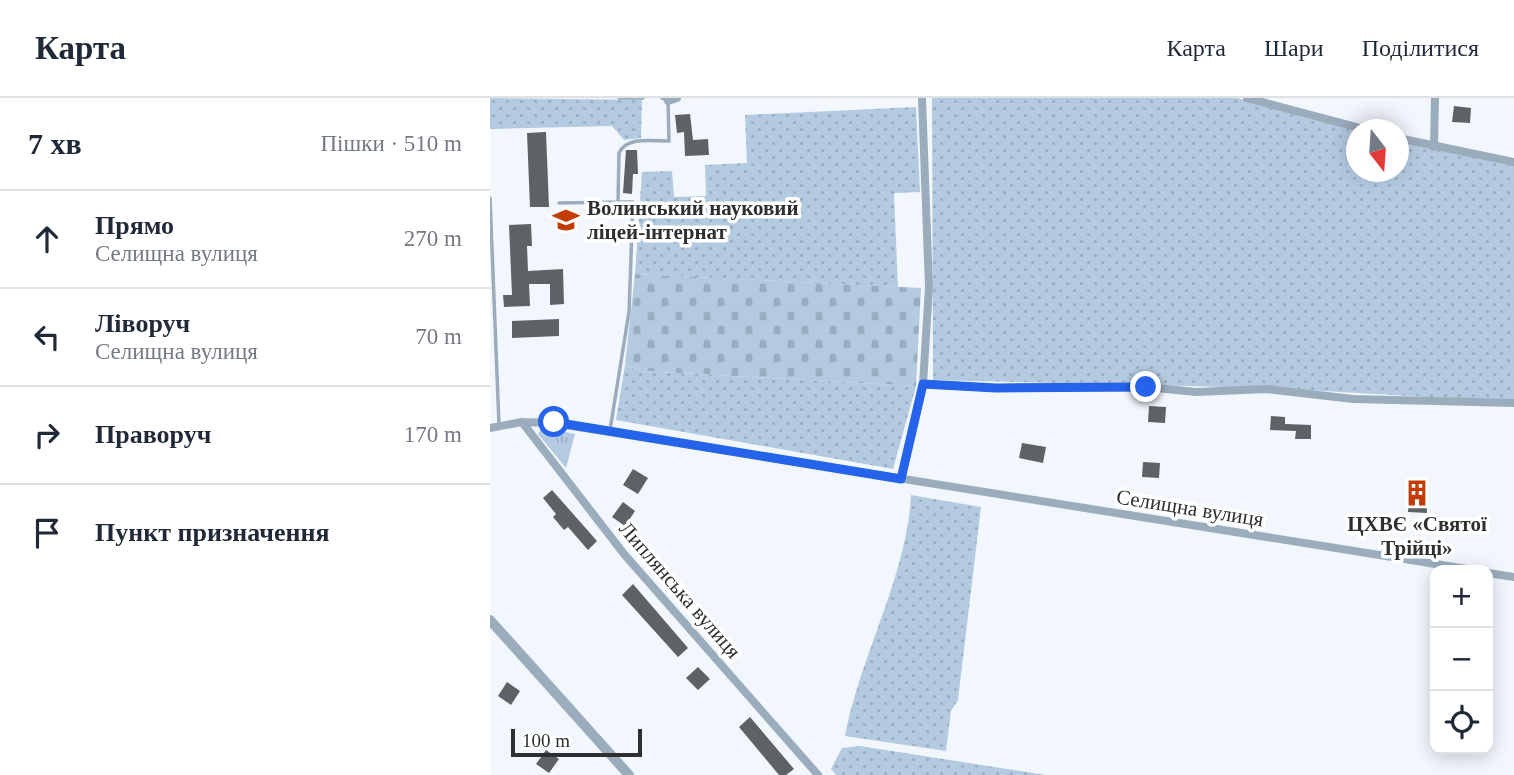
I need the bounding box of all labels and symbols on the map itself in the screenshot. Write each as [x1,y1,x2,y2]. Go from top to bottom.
north arrow [1346,119,1409,182]
place label: Волинський науковий ліцей-інтернат [587,196,799,244]
school or university icon: Волинський науковий ліцей-інтернат [551,205,581,235]
route end [1130,371,1161,402]
route start [538,406,569,437]
building icon: ЦХВЄ «Святої Трійці» [1402,478,1432,508]
street label: Селищна вулиця [1115,485,1266,532]
place label: ЦХВЄ «Святої Трійці» [1347,512,1487,560]
street label: Липлянська вулиця [614,517,746,663]
scale bar [511,726,642,758]

